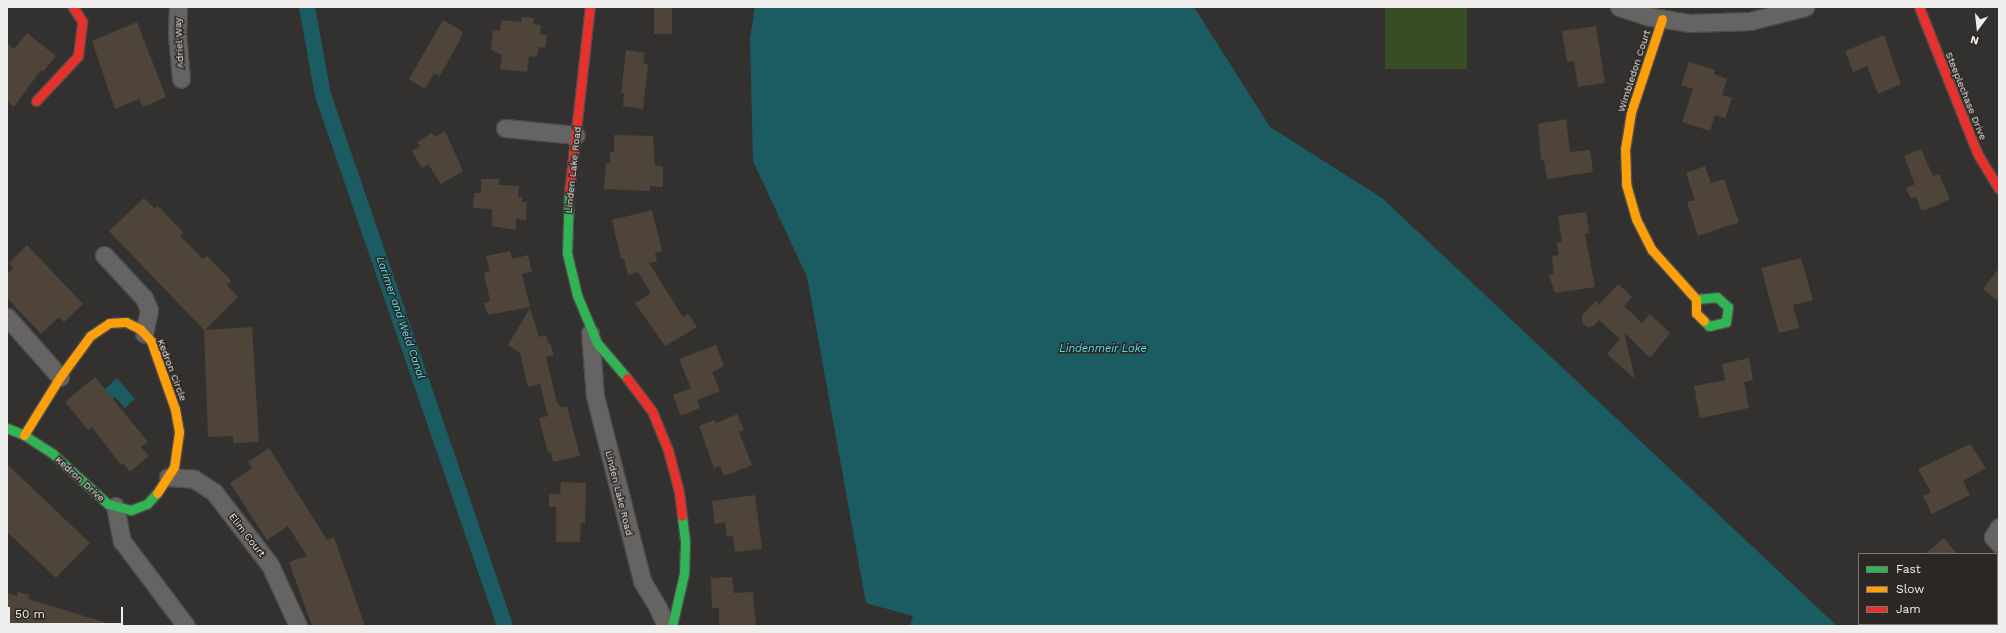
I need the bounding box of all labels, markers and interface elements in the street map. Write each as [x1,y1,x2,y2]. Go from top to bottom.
north arrow [1958,8,1998,48]
street label: Adriel Way [172,17,186,69]
street label: Wimbledon Court [1615,28,1653,114]
text: N [1969,33,1980,47]
street label: Steeplechase Drive [1943,50,1989,142]
street label: Linden Lake Road [562,126,584,214]
water label: Larimer and Weld Canal [373,255,427,381]
street label: Kedron Circle [155,337,189,403]
water label: Lindenmeir Lake [1059,342,1147,356]
street label: Linden Lake Road [603,449,635,537]
street label: Kedron Drive [53,454,107,504]
street label: Elim Court [226,511,268,559]
legend [1858,553,1998,625]
text: Fast [1896,562,1921,576]
text: Slow [1896,582,1924,596]
scale bar [10,599,125,625]
text: Jam [1896,602,1921,616]
text: 50 m [15,607,45,621]

